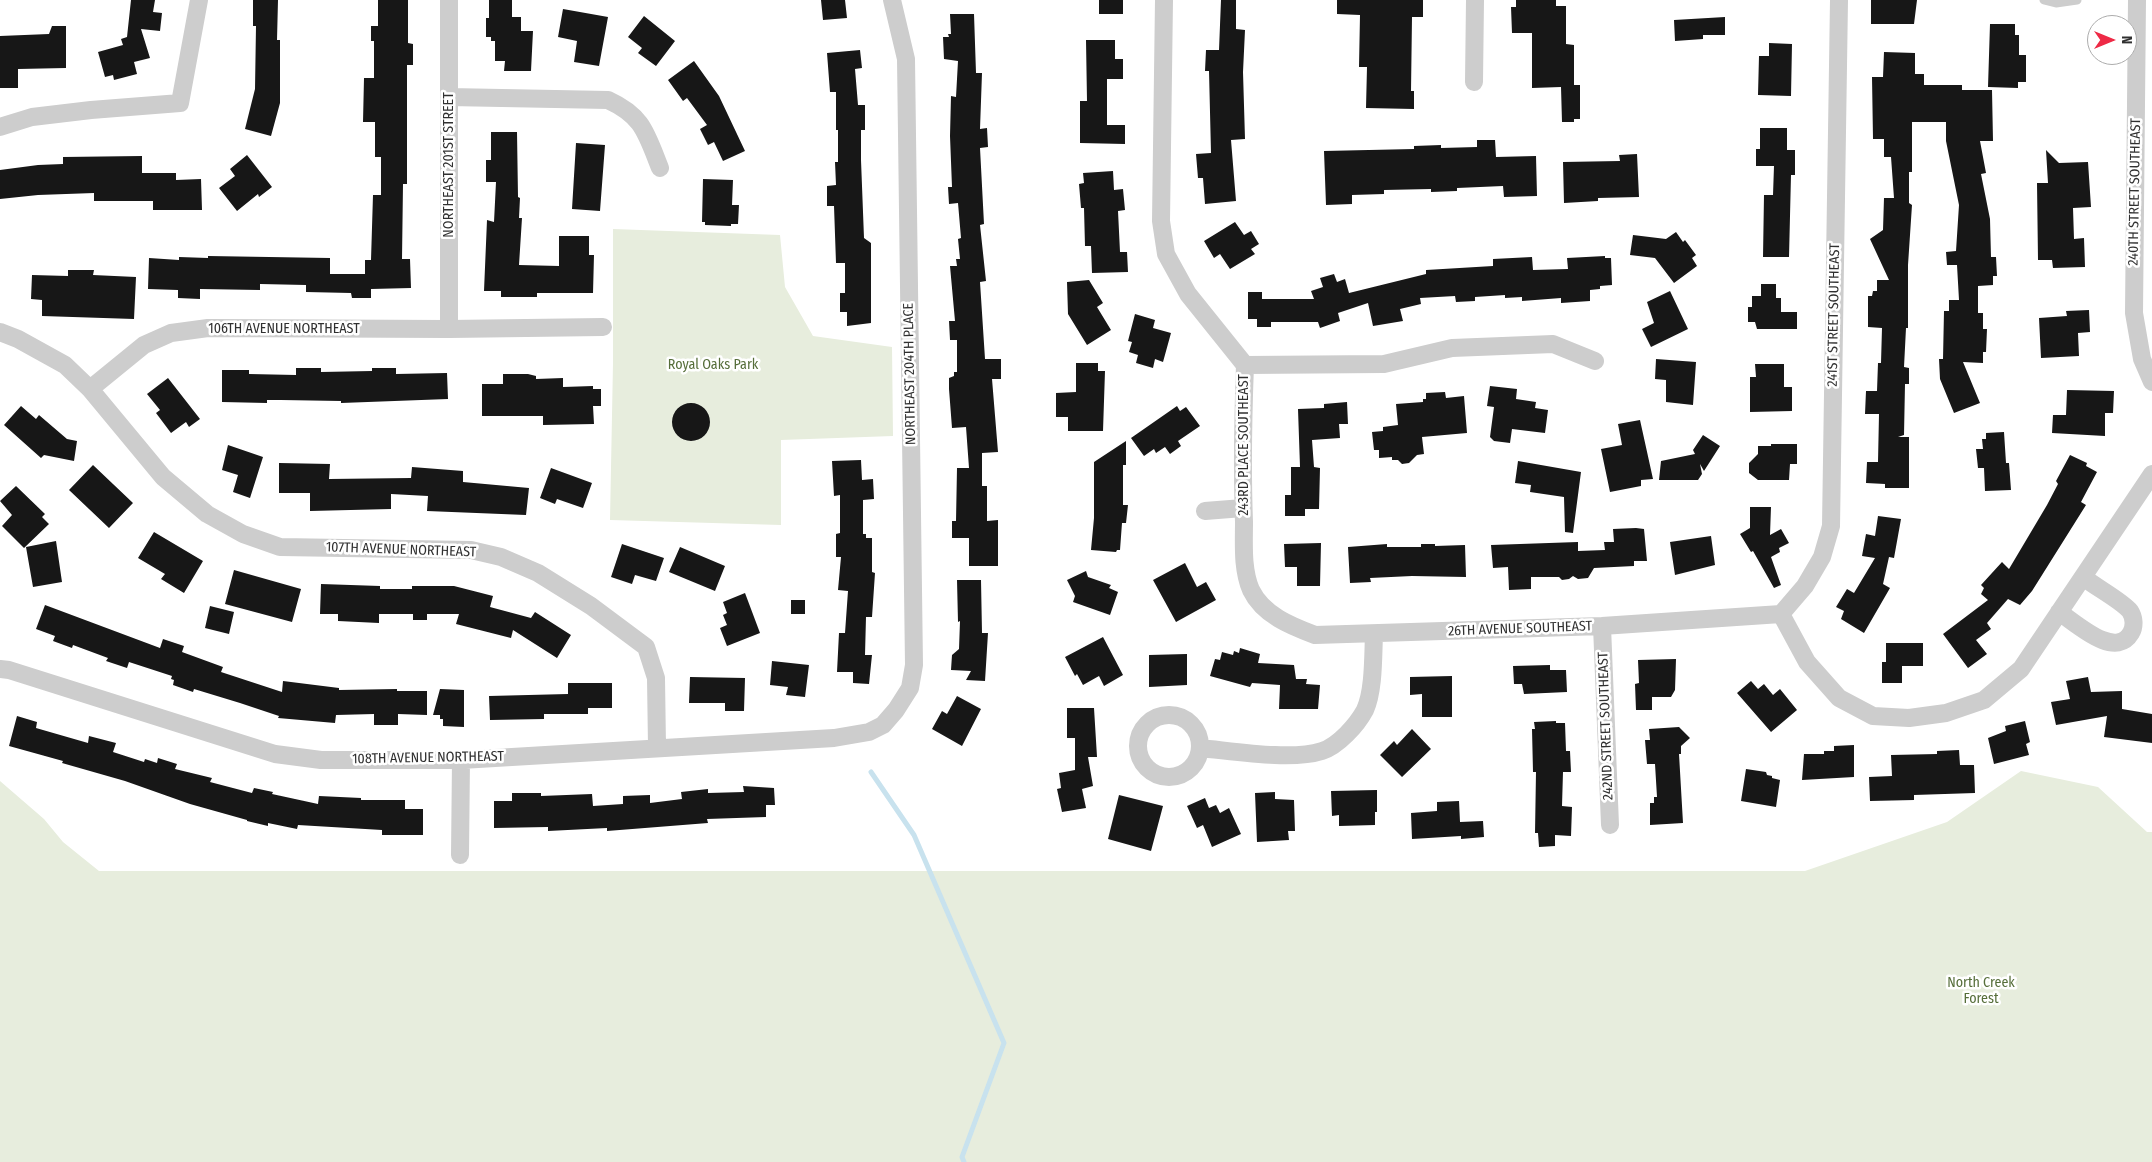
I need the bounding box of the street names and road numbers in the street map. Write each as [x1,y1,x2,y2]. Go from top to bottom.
street label: NORTHEAST 201ST STREET [441,92,457,238]
street label: 240TH STREET SOUTHEAST [2125,118,2145,266]
street label: 241ST STREET SOUTHEAST [1824,243,1844,387]
street label: NORTHEAST 204TH PLACE [900,303,920,445]
street label: 106TH AVENUE NORTHEAST [208,321,360,337]
street label: 243RD PLACE SOUTHEAST [1236,374,1252,516]
street label: 107TH AVENUE NORTHEAST [325,539,477,561]
street label: 26TH AVENUE SOUTHEAST [1448,618,1592,640]
street label: 242ND STREET SOUTHEAST [1595,652,1617,800]
street label: 108TH AVENUE NORTHEAST [352,748,504,768]

